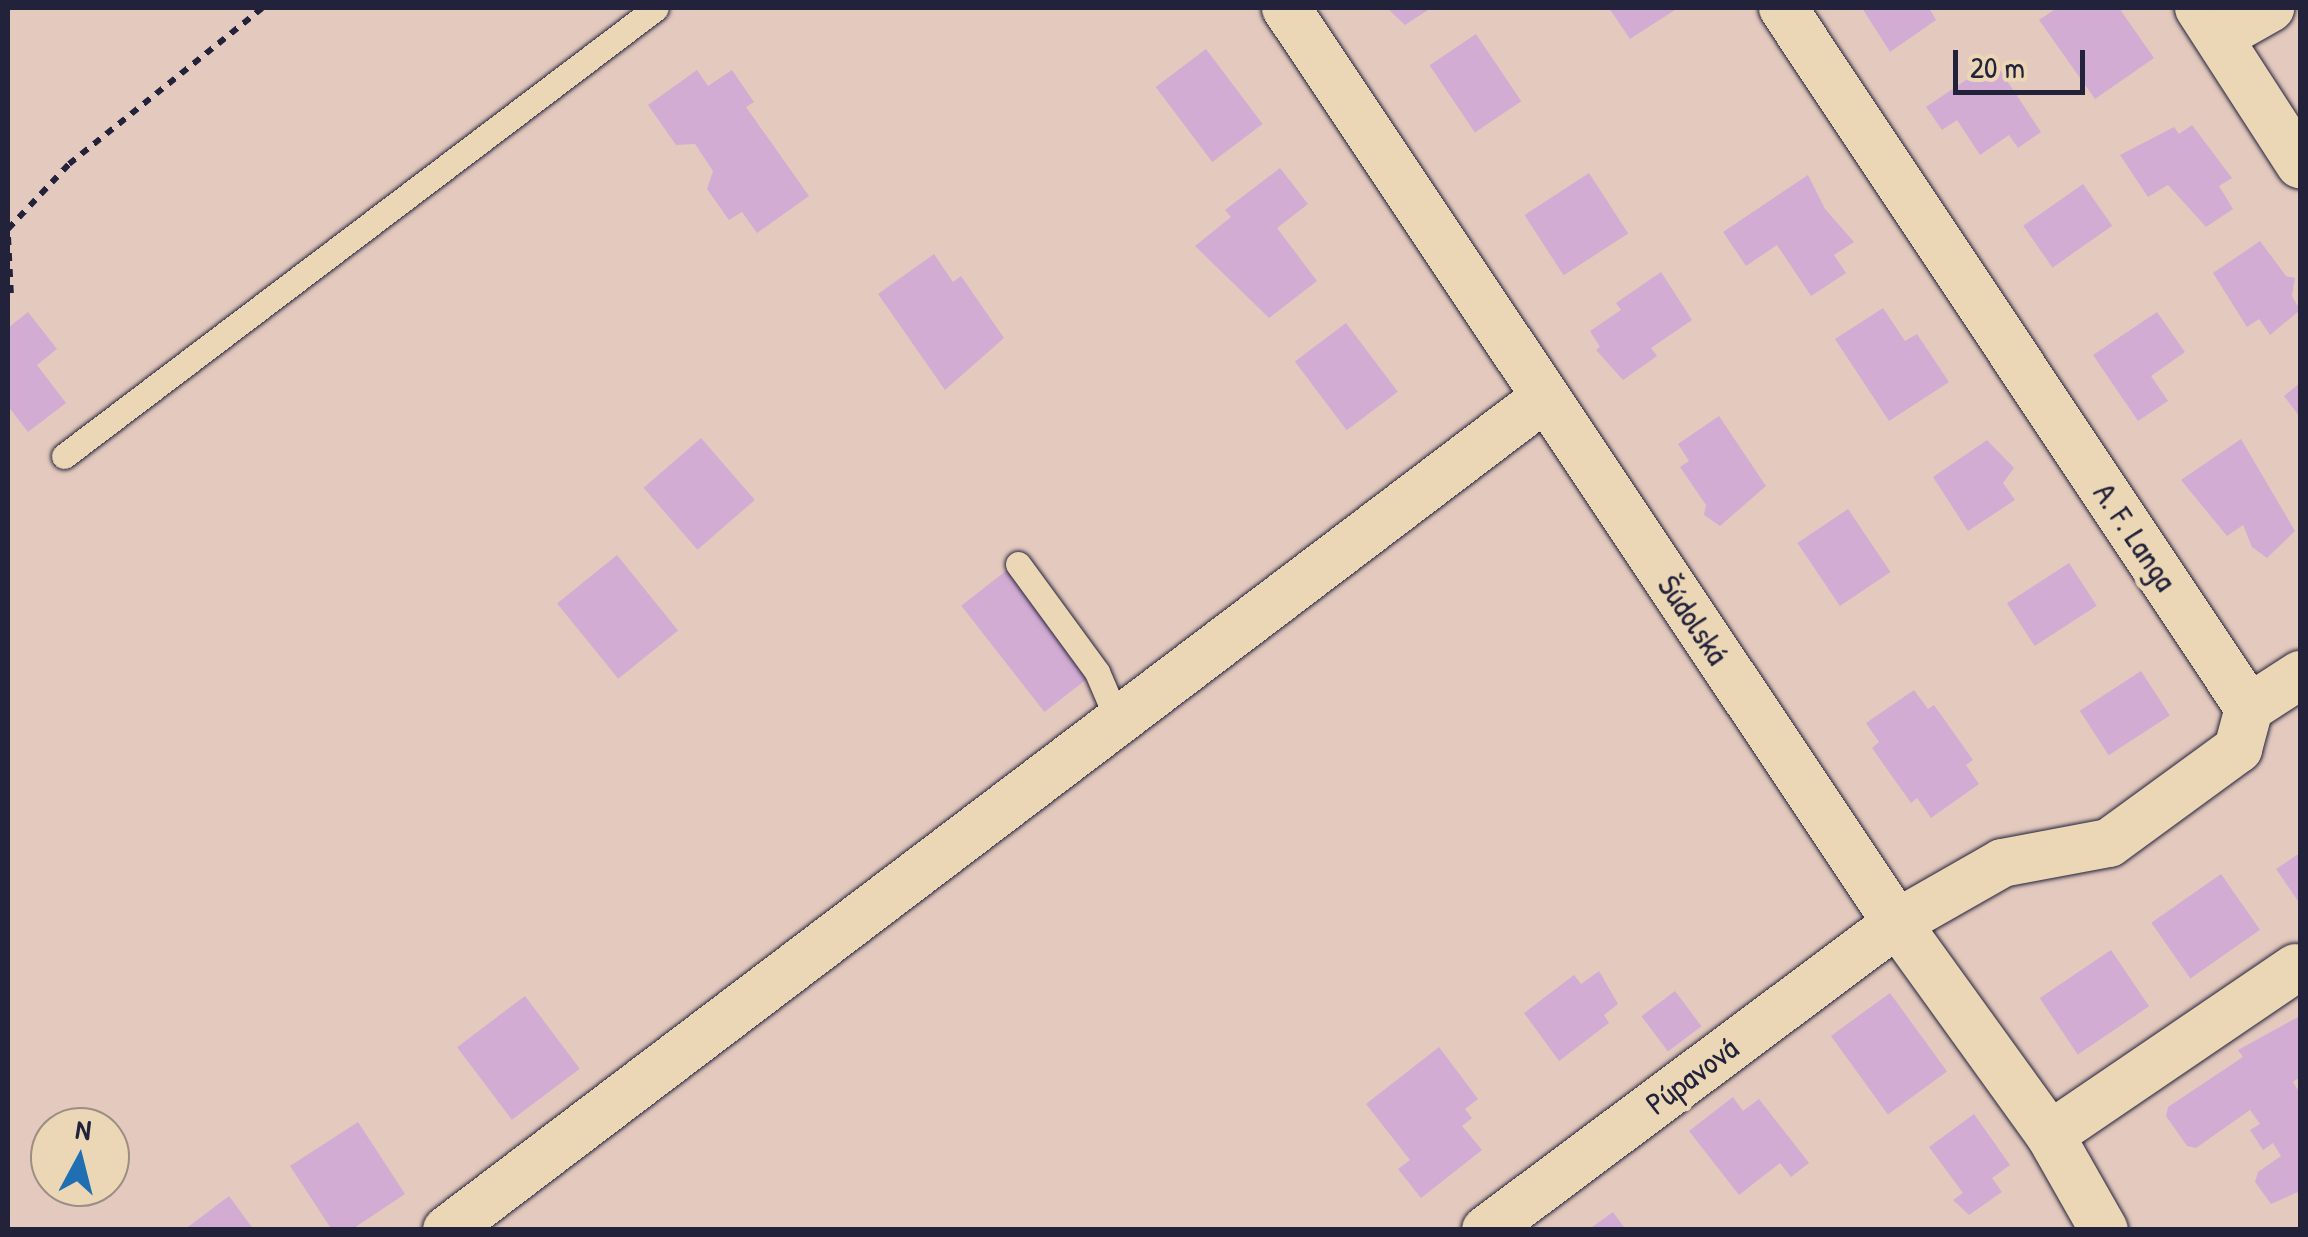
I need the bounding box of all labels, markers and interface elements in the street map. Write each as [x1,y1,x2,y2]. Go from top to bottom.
scale bar [1958,30,2090,92]
text: 20 m [1970,47,2025,87]
street label: A. F. Langa [2085,476,2185,598]
street label: Šúdolská [1649,568,1737,672]
street label: Púpavová [1638,1029,1746,1123]
north arrow [30,1107,130,1207]
text: N [74,1109,93,1149]

